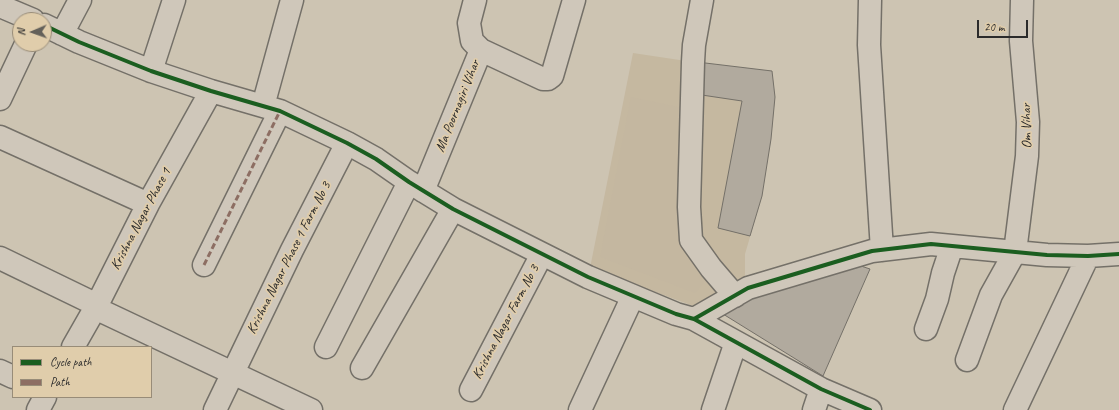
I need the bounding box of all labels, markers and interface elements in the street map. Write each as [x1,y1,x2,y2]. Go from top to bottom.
north arrow [12,12,52,52]
scale bar [979,12,1030,38]
text: 20 m [984,19,1004,35]
text: N [14,29,28,36]
street label: Ma Poornagiri Vihar [432,57,484,155]
street label: Om Vihar [1018,103,1036,149]
street label: Krishna Nagar Phase 1 [107,165,175,273]
street label: Krishna Nagar Phase 1 Farm No 3 [243,179,335,337]
street label: Krishna Nagar Farm No 3 [469,262,543,382]
legend [12,346,152,398]
text: Cycle path [50,354,92,370]
text: Path [50,374,70,390]

